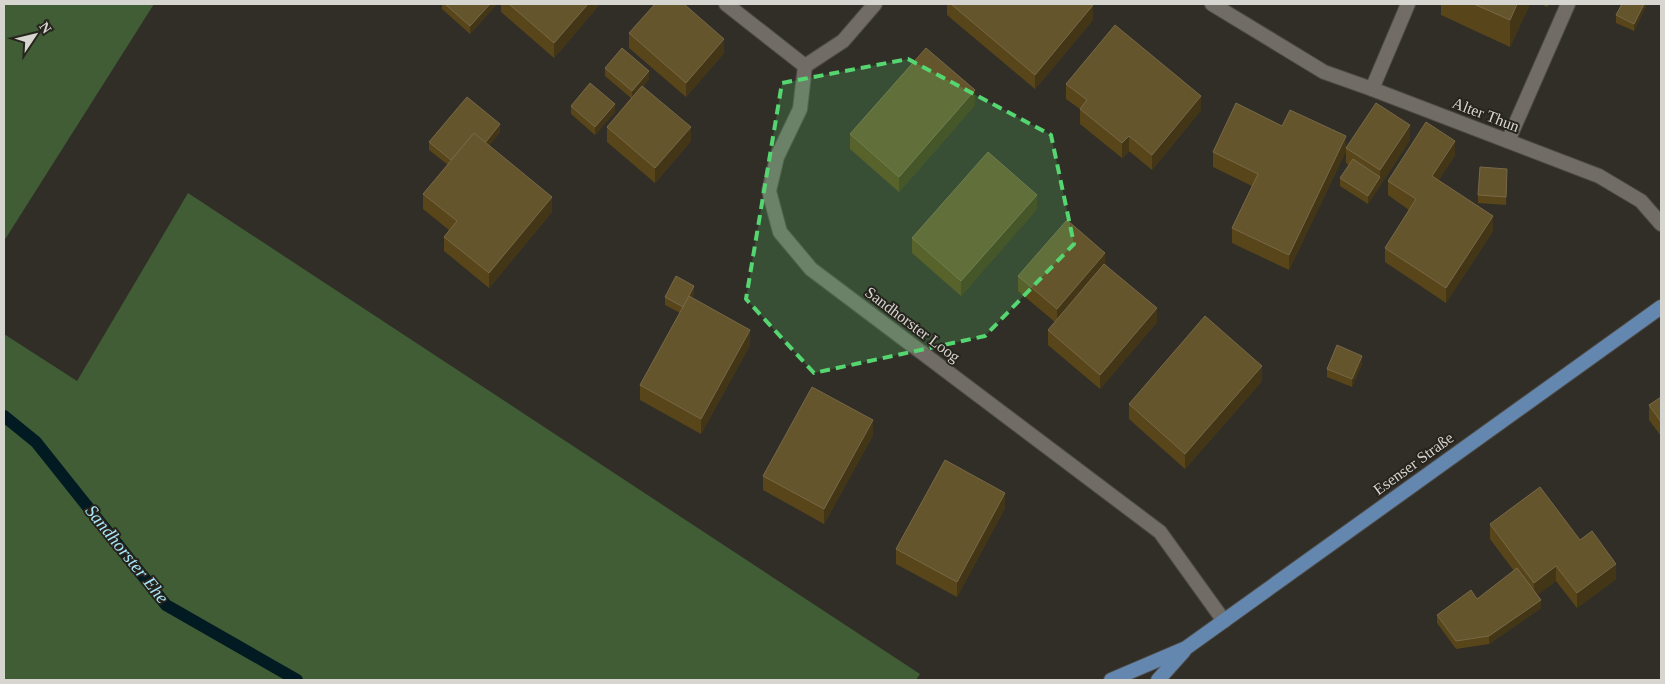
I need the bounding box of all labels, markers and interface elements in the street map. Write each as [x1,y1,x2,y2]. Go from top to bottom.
north arrow [10,10,60,60]
text: N [36,19,54,36]
street label: Alter Thun [1450,94,1522,135]
street label: Sandhorster Loog [861,283,963,366]
street label: Esenser Straße [1370,429,1457,498]
water label: Sandhorster Ehe [81,501,173,607]

